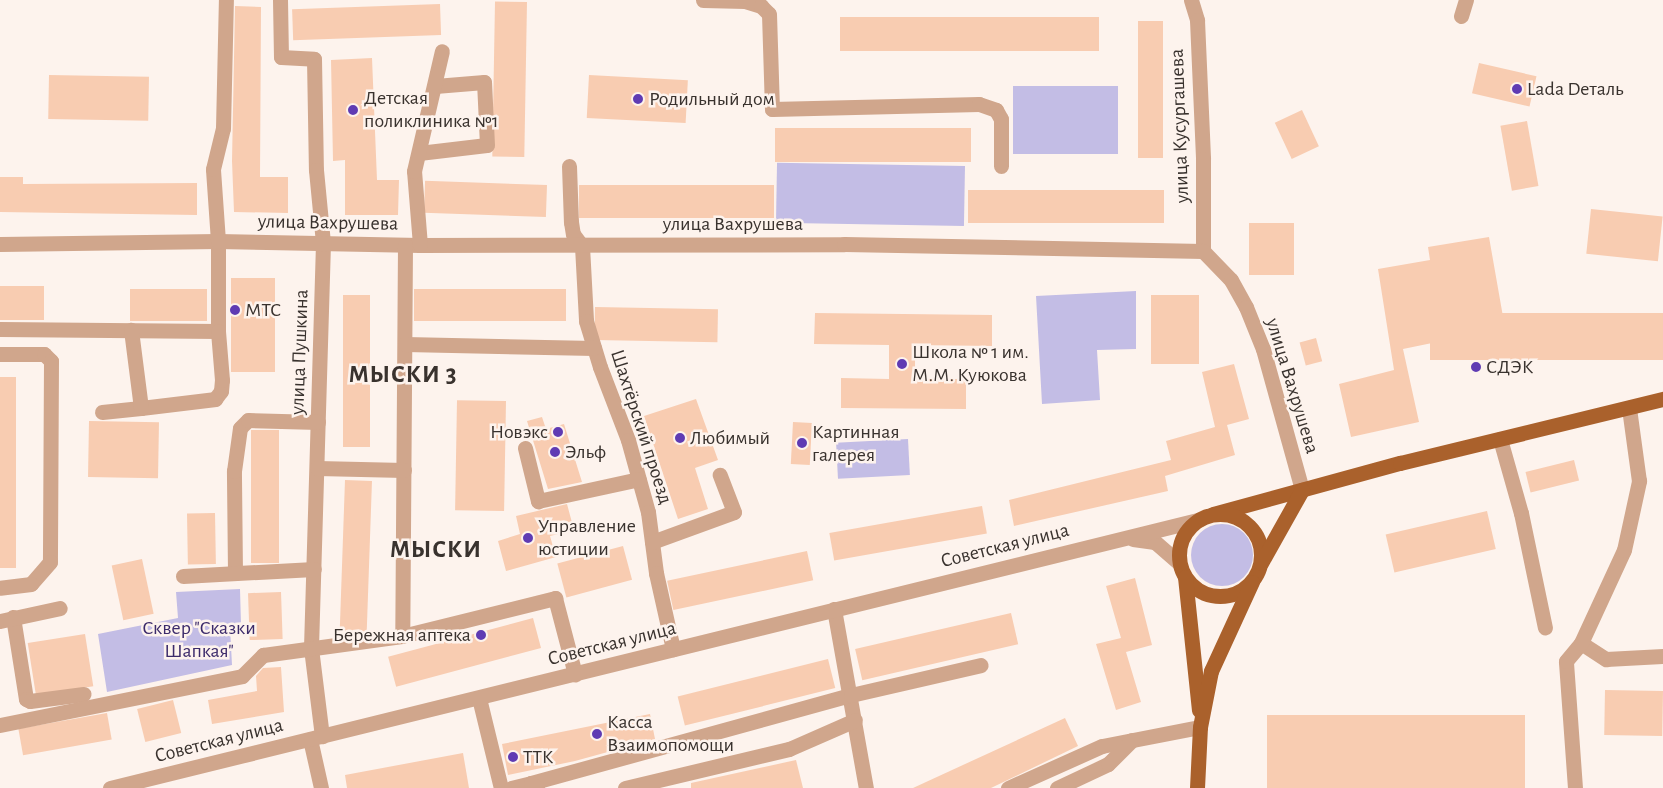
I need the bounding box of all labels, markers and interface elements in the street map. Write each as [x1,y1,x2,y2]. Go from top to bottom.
street label: улица Кусургашева [1165,48,1195,204]
place label: Lada Dеталь [1527,77,1624,101]
marker: Lada Dеталь [1511,83,1523,95]
place label: Детская поликлиника №1 [364,86,499,133]
place label: Родильный дом [649,87,775,111]
marker: Родильный дом [631,92,645,106]
marker: Детская поликлиника №1 [346,103,360,117]
street label: улица Вахрушева [258,210,398,236]
street label: улица Вахрушева [663,212,803,236]
street label: улица Пушкина [286,289,314,415]
place label: МТС [245,298,281,322]
marker: МТС [229,304,241,316]
street label: улица Вахрушева [1260,315,1324,457]
place label: Школа № 1 им. М.М. Куюкова [912,340,1029,387]
street label: Шахтёрский проезд [605,347,677,507]
place label: СДЭК [1486,355,1533,379]
marker: Школа № 1 им. М.М. Куюкова [896,358,908,370]
district label: МЫСКИ 3 [348,360,458,390]
marker: СДЭК [1470,361,1482,373]
place label: Новэкс [490,420,548,444]
place label: Картинная галерея [812,420,900,467]
marker: Новэкс [552,426,564,438]
place label: Любимый [690,426,770,450]
marker: Любимый [674,432,686,444]
marker: Картинная галерея [796,437,808,449]
place label: Эльф [565,440,606,464]
marker: Эльф [549,446,561,458]
place label: Управление юстиции [538,514,636,561]
street label: Советская улица [938,518,1072,574]
marker: Управление юстиции [522,532,534,544]
district label: МЫСКИ [389,535,483,565]
street label: Советская улица [545,616,679,672]
park label: Сквер "Сказки Шапкая" [142,617,256,664]
place label: Бережная аптека [333,623,471,647]
marker: Бережная аптека [475,629,487,641]
place label: Касса Взаимопомощи [607,710,734,757]
street label: Советская улица [152,713,286,769]
marker: Касса Взаимопомощи [591,728,603,740]
place label: ТТК [523,745,553,769]
marker: ТТК [507,751,519,763]

